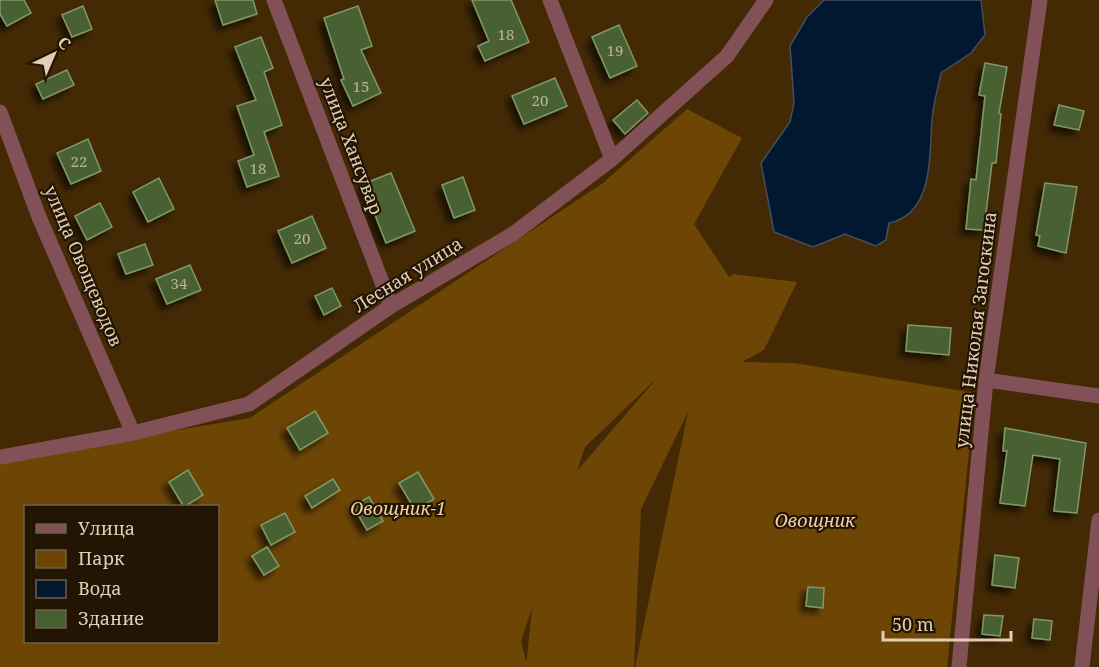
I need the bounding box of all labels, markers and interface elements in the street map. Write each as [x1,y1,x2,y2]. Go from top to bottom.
north arrow [24,24,84,84]
house number: 18 [498,24,514,44]
text: С [53,32,76,55]
house number: 19 [607,40,623,60]
street label: улица Хансувар [315,74,389,218]
house number: 15 [353,76,369,96]
house number: 20 [532,90,548,110]
house number: 22 [71,151,87,171]
house number: 18 [250,158,266,178]
street label: улица Овощеводов [39,182,129,350]
street label: улица Николая Загоскина [949,210,1001,449]
house number: 20 [294,228,310,248]
street label: Лесная улица [348,231,467,317]
house number: 34 [171,273,188,293]
park label: Овощник-1 [350,496,446,520]
legend [24,505,219,643]
park label: Овощник [774,508,856,532]
text: Улица [78,516,135,540]
text: Парк [78,546,125,570]
text: Вода [78,576,122,600]
scale bar [883,604,1010,642]
text: Здание [78,606,144,630]
text: 50 m [892,612,934,636]

